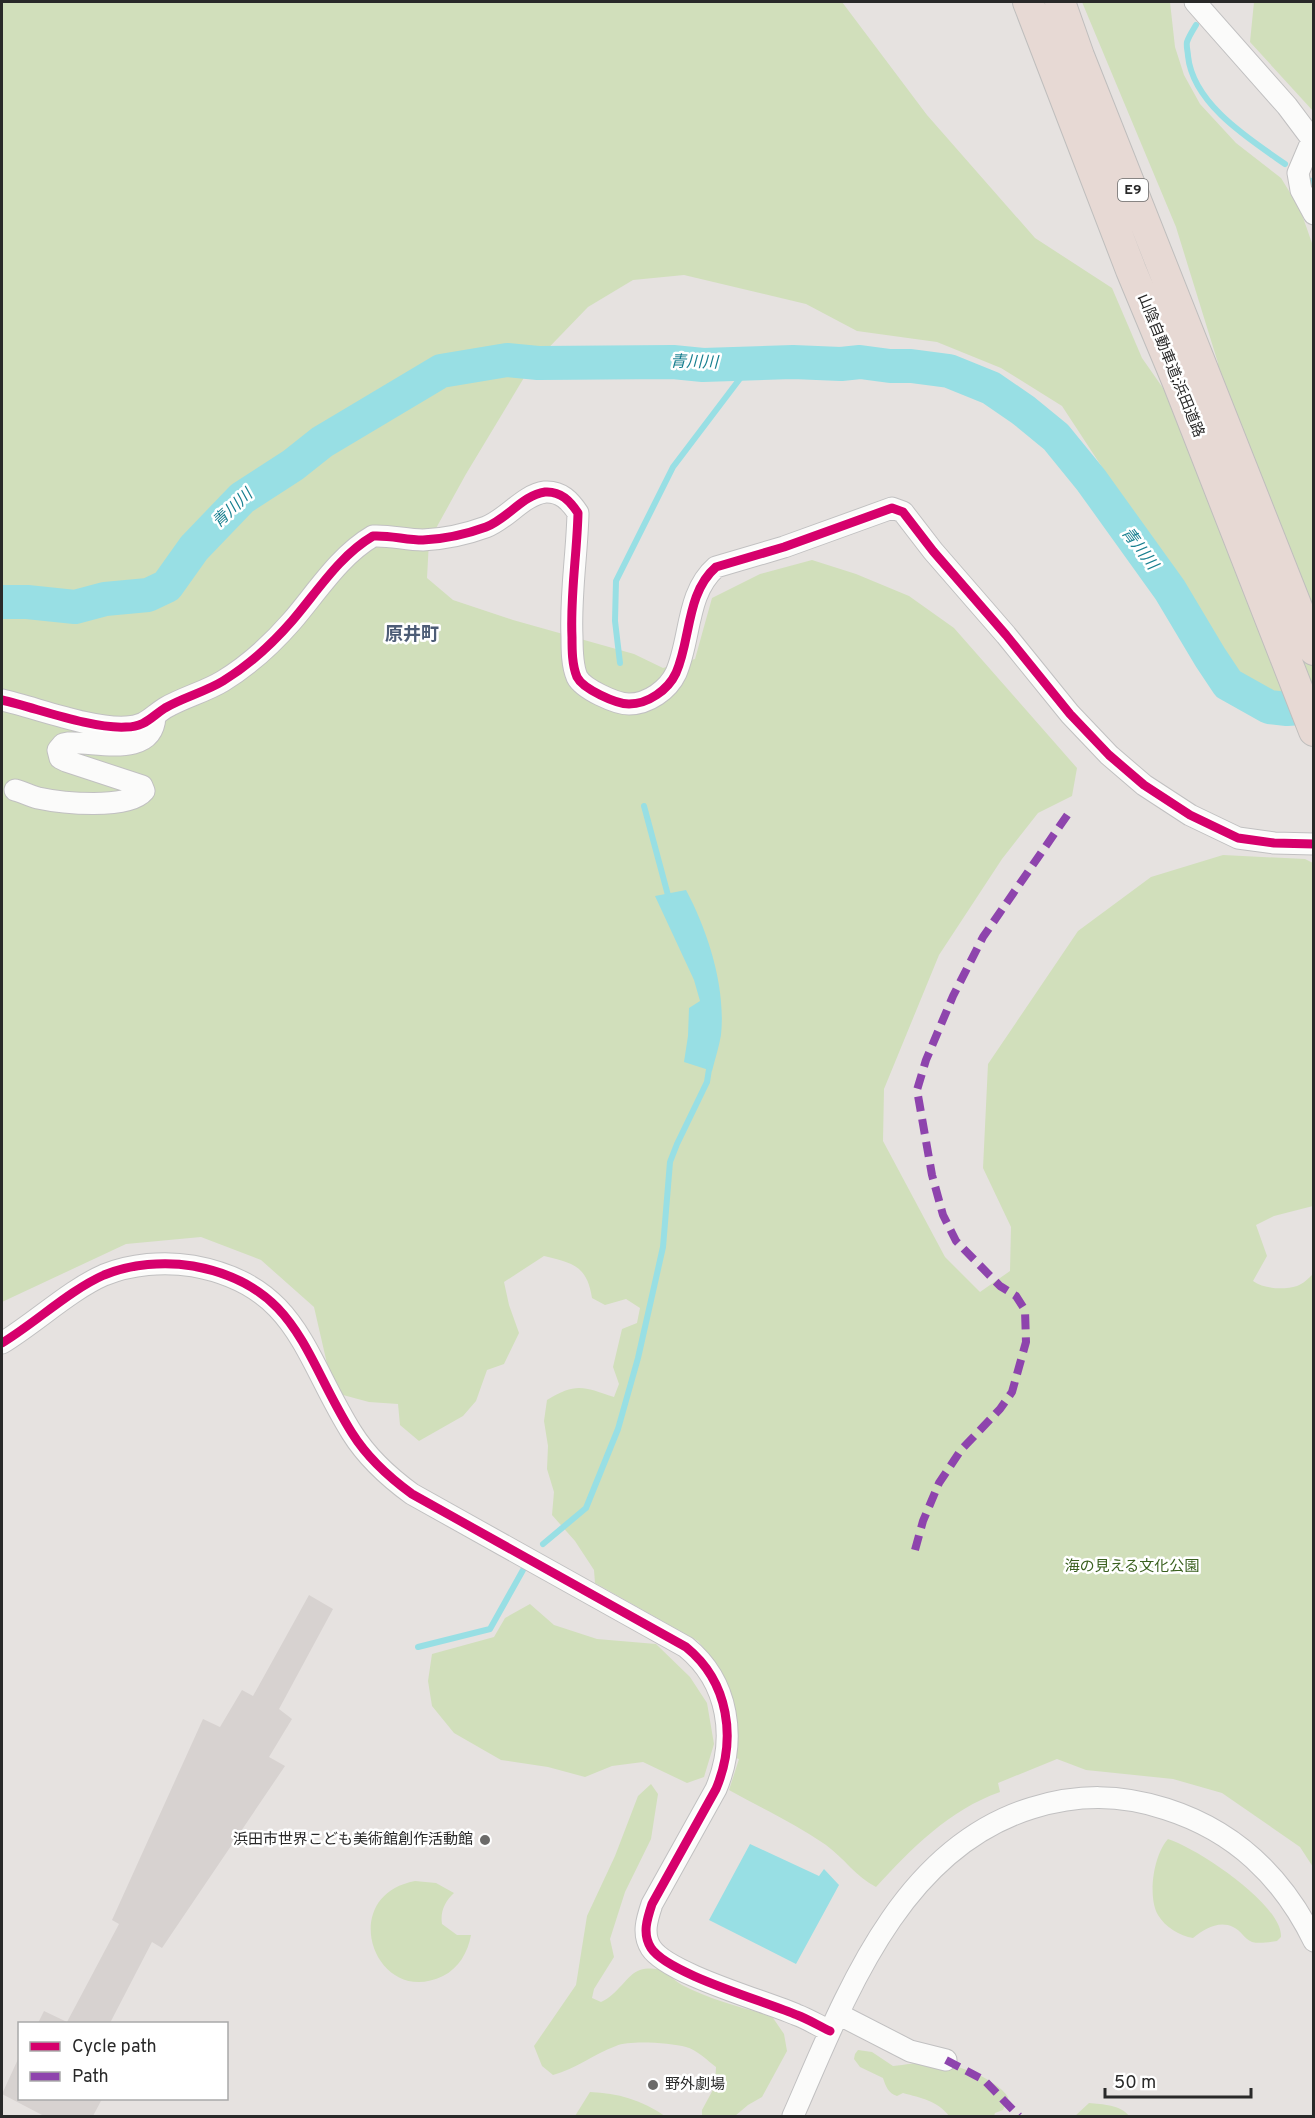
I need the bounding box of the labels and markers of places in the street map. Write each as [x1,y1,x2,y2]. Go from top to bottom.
place label: 浜田市世界こども美術館創作活動館 [233,1830,473,1850]
marker: 浜田市世界こども美術館創作活動館 [478,1833,492,1847]
place label: 野外劇場 [665,2076,725,2095]
marker: 野外劇場 [646,2078,660,2092]

